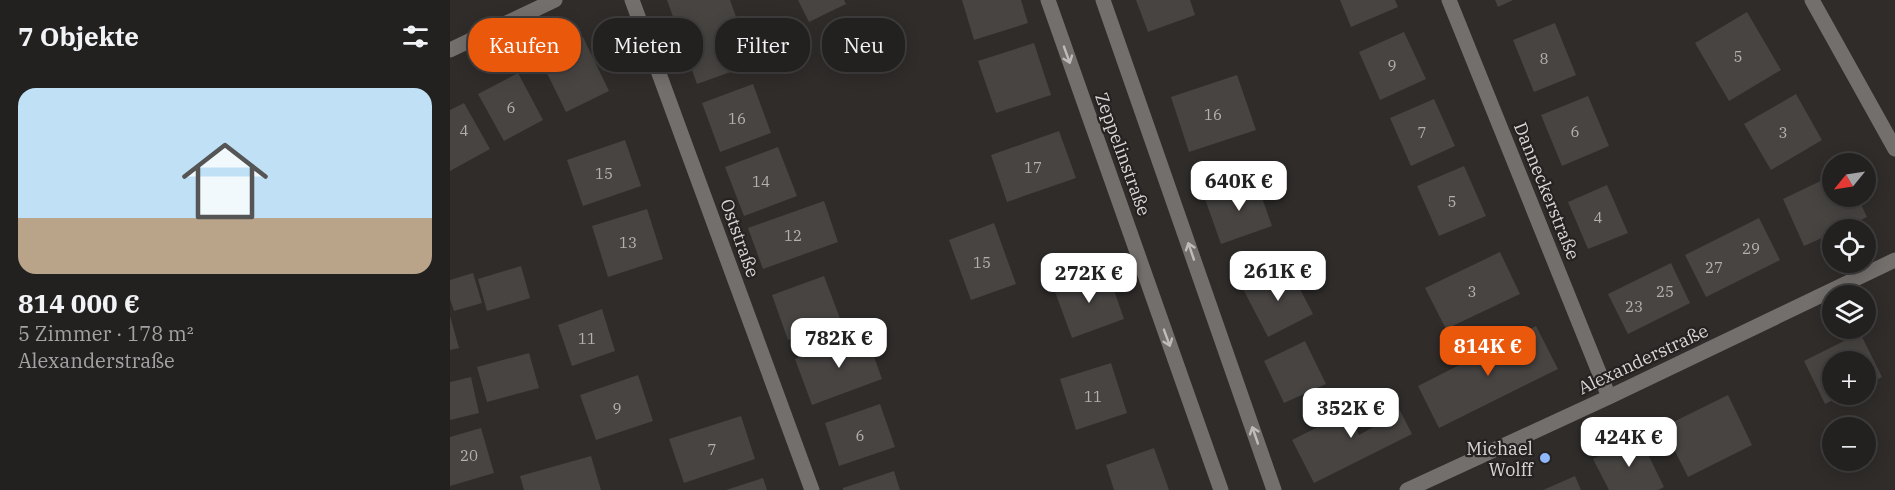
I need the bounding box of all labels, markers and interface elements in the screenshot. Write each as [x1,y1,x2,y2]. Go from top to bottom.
chip: Kaufen [468,18,581,72]
chip: Mieten [593,18,703,72]
chip: Filter [715,18,810,72]
chip: Neu [822,18,905,72]
text: 7 Objekte [18,19,139,53]
icon: filters [399,20,432,53]
one-way arrow [1063,45,1074,64]
house number: 5 [1733,47,1743,66]
house number: 8 [1539,49,1549,68]
house number: 9 [1387,56,1397,75]
street label: Zeppelinstraße [1090,89,1156,219]
house number: 6 [506,98,516,117]
house number: 16 [1204,105,1222,124]
house number: 16 [728,109,746,128]
street label: Danneckerstraße [1509,119,1585,263]
house number: 4 [459,121,469,140]
house number: 6 [1570,122,1580,141]
house number: 7 [1417,123,1427,142]
house number: 3 [1778,123,1788,142]
icon: home [171,127,279,235]
north arrow [1822,153,1876,207]
map controls [1822,153,1876,471]
house number: 17 [1024,158,1042,177]
pin: 640K € [1190,161,1288,212]
house number: 15 [595,164,613,183]
text: 640K € [1205,167,1273,194]
house number: 14 [752,172,770,191]
house number: 5 [1447,192,1457,211]
street label: Oststraße [715,196,765,280]
house number: 4 [1593,208,1603,227]
button: locate [1822,219,1876,273]
house number: 12 [784,226,802,245]
house number: 13 [619,233,637,252]
house number: 29 [1742,239,1760,258]
one-way arrow [1184,242,1195,261]
pin: 261K € [1229,251,1327,302]
house number: 15 [973,253,991,272]
pin: 272K € [1040,253,1138,304]
text: 261K € [1244,257,1312,284]
house number: 27 [1705,258,1723,277]
text: 272K € [1055,259,1123,286]
house number: 3 [1467,282,1477,301]
house number: 25 [1656,282,1674,301]
button: layers [1822,285,1876,339]
text: 814 000 € [18,286,140,320]
house number: 23 [1625,297,1643,316]
pin: 782K € [790,318,888,369]
street label: Alexanderstraße [1574,319,1712,399]
text: 5 Zimmer · 178 m² [18,320,194,347]
text: 782K € [805,324,873,351]
pin: 814K € [1439,326,1537,377]
one-way arrow [1163,328,1174,347]
house number: 11 [578,329,596,348]
text: 814K € [1454,332,1522,359]
text: Alexanderstraße [18,347,175,374]
button: + [1822,351,1876,405]
house number: 11 [1084,387,1102,406]
pin: 352K € [1302,388,1400,439]
text: 352K € [1317,394,1385,421]
house number: 9 [612,399,622,418]
pin: 424K € [1580,417,1678,468]
button: − [1822,417,1876,471]
text: 424K € [1595,423,1663,450]
house number: 6 [855,426,865,445]
one-way arrow [1249,426,1260,445]
place label: Michael Wolff [1466,437,1535,481]
house number: 7 [707,440,717,459]
house number: 20 [460,446,478,465]
marker: Michael Wolff [1538,451,1552,465]

